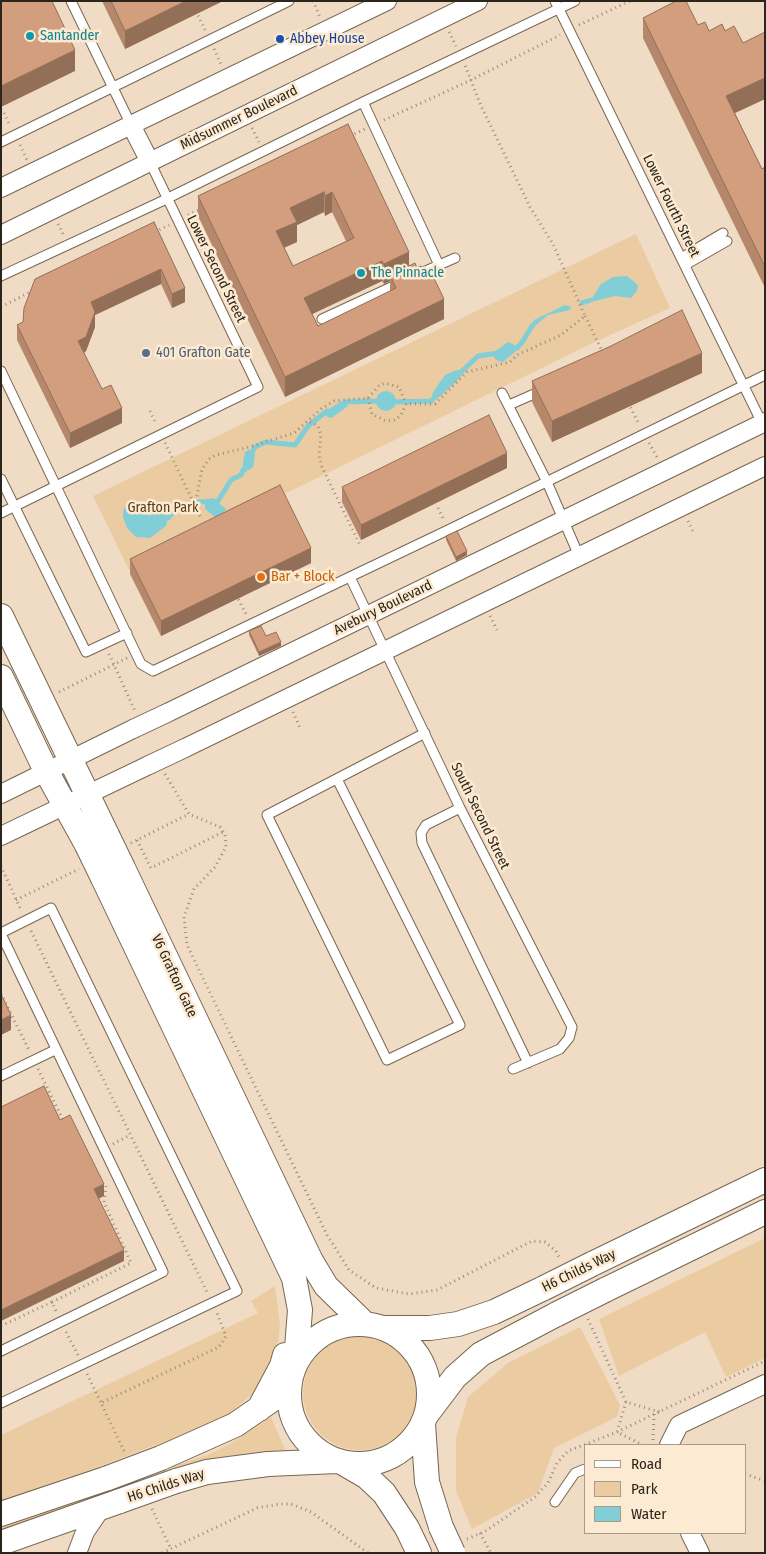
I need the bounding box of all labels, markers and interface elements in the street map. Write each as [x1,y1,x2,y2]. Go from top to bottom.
place label: Santander [40,28,99,44]
marker: Santander [24,30,36,42]
place label: Abbey House [290,31,365,47]
marker: Abbey House [274,33,286,45]
street label: Midsummer Boulevard [178,82,300,154]
street label: Lower Fourth Street [639,152,703,260]
street label: Lower Second Street [183,213,249,325]
place label: The Pinnacle [371,265,444,281]
marker: The Pinnacle [355,267,367,279]
place label: 401 Grafton Gate [156,345,251,361]
marker: 401 Grafton Gate [140,347,152,359]
park label: Grafton Park [128,500,198,516]
place label: Bar + Block [271,569,335,585]
marker: Bar + Block [255,571,267,583]
street label: Avebury Boulevard [331,577,435,639]
street label: South Second Street [447,760,513,872]
street label: V6 Grafton Gate [147,932,201,1020]
street label: H6 Childs Way [539,1246,619,1296]
legend [584,1444,746,1534]
text: Road [631,1455,662,1473]
street label: H6 Childs Way [125,1466,207,1506]
text: Park [631,1480,658,1498]
text: Water [631,1505,666,1523]

